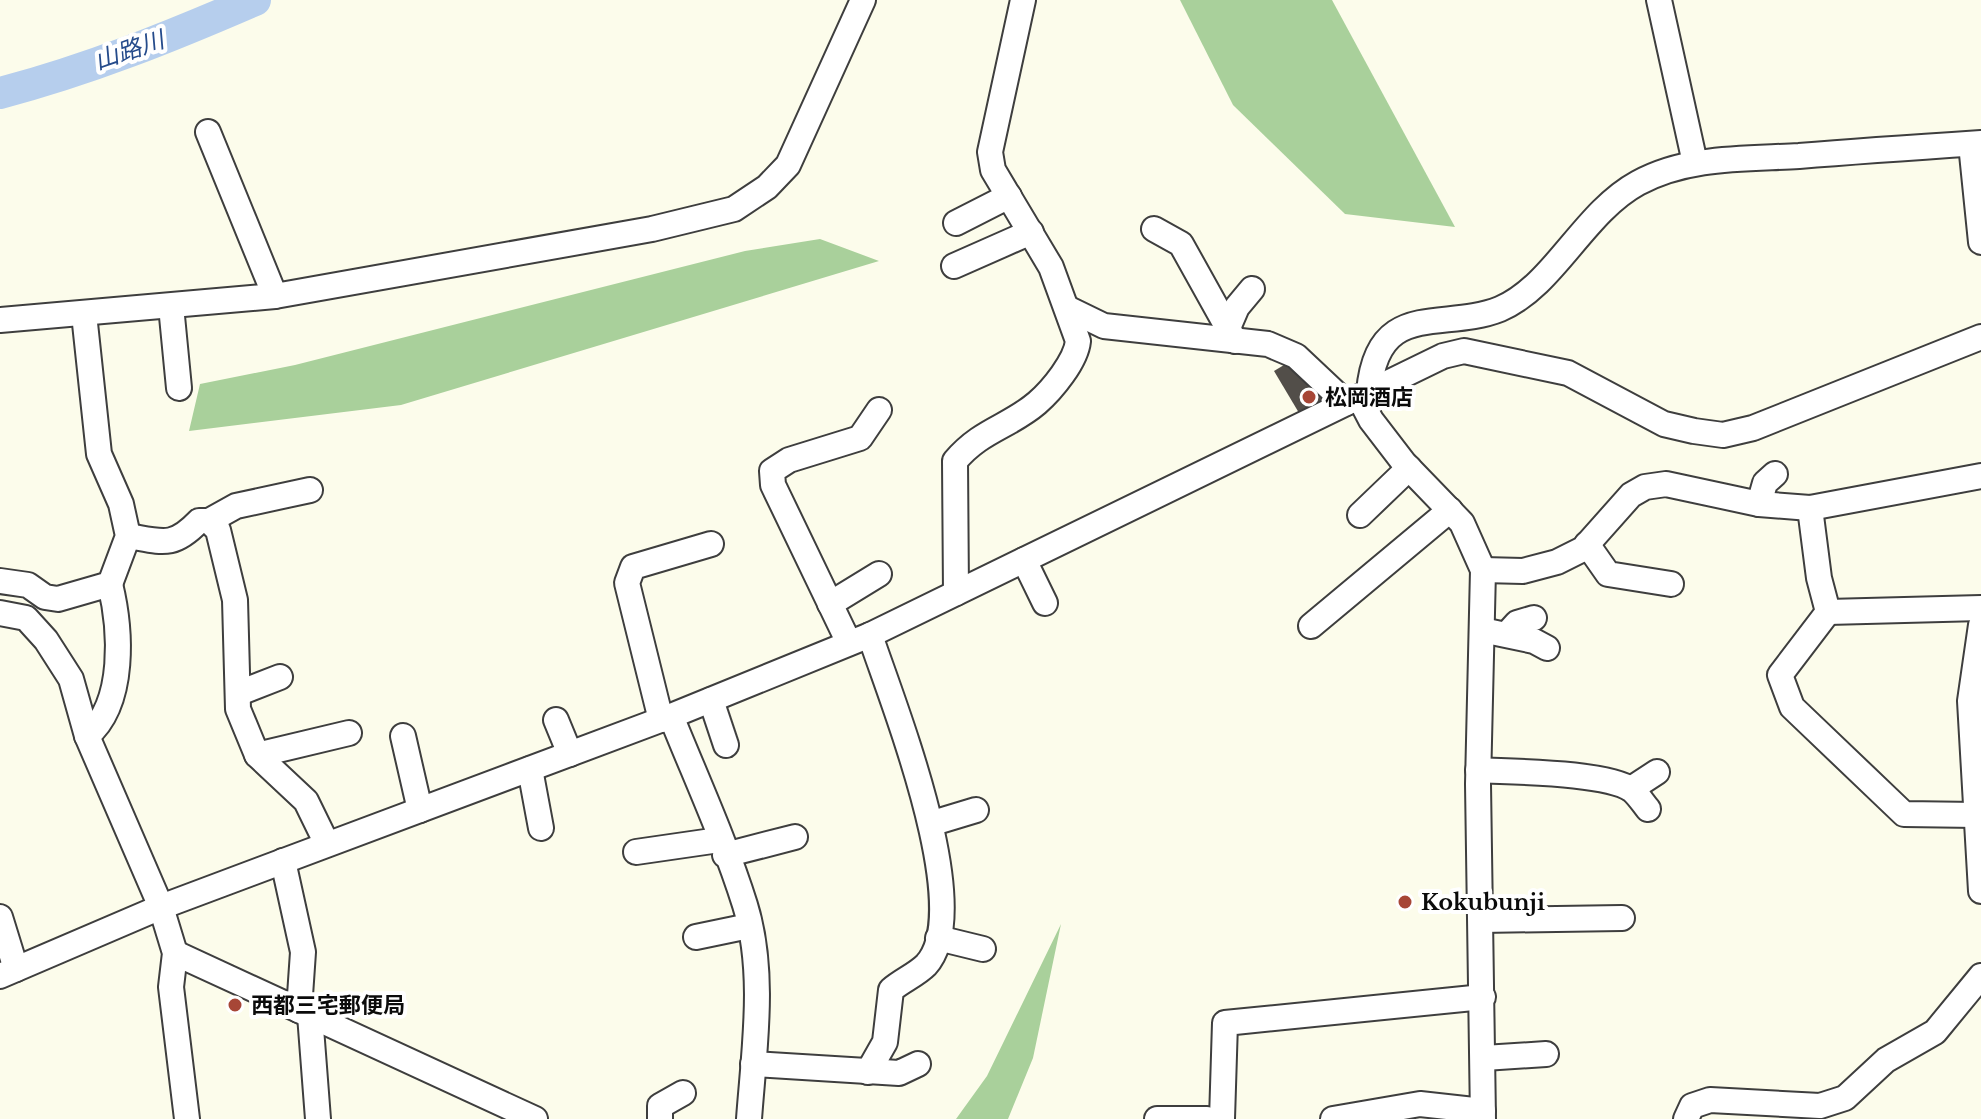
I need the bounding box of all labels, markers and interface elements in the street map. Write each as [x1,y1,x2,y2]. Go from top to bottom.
water label: 山路川 [90,24,171,75]
place label: 松岡酒店 [1325,384,1413,411]
marker: 松岡酒店 [1300,388,1318,406]
place label: Kokubunji [1421,889,1545,916]
marker: Kokubunji [1396,893,1414,911]
place label: 西都三宅郵便局 [251,992,405,1019]
marker: 西都三宅郵便局 [226,996,244,1014]

